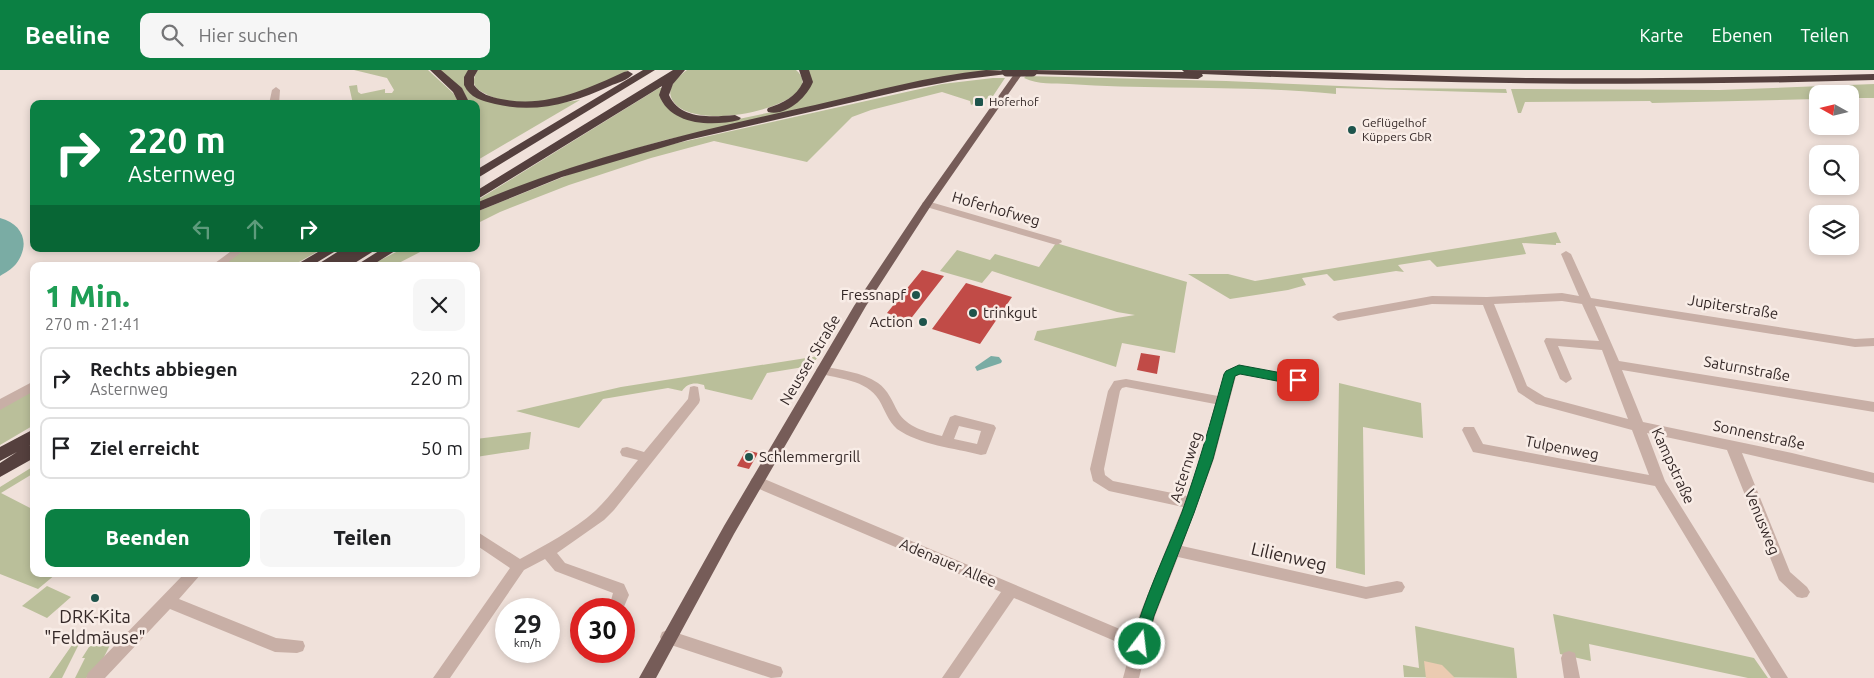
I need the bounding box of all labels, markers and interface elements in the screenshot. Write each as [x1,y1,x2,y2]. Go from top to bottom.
search box [140,13,490,58]
icon: search [158,21,186,49]
text: Beeline [25,22,110,49]
text: Hier suchen [198,24,298,46]
text: Karte [1640,25,1684,45]
text: Ebenen [1712,25,1773,45]
text: Teilen [1801,25,1849,45]
north arrow [1809,85,1859,135]
map controls [1809,85,1859,255]
place label: Hoferhof [989,95,1039,108]
marker: Hoferhof [973,96,985,108]
place label: Geflügelhof Küppers GbR [1362,116,1432,143]
icon: right [45,120,110,185]
text: 220 m [128,120,226,160]
marker: Geflügelhof Küppers GbR [1346,124,1358,136]
button: search [1809,145,1859,195]
text: Asternweg [128,161,236,186]
street label: Hoferhofweg [950,188,1042,229]
button: layers [1809,205,1859,255]
icon: left [188,215,216,243]
icon: ahead [241,215,269,243]
icon: right [294,215,322,243]
text: 1 Min. [45,279,130,313]
button: close [413,279,465,331]
place label: Fressnapf [841,286,906,303]
marker: Fressnapf [910,289,922,301]
street label: Jupiterstraße [1687,291,1780,322]
place label: trinkgut [983,304,1037,321]
marker: trinkgut [967,307,979,319]
street label: Neusser Straße [776,311,843,408]
place label: Action [869,313,913,330]
text: 270 m · 21:41 [45,315,141,333]
marker: Action [917,316,929,328]
street label: Saturnstraße [1703,353,1792,384]
text: Rechts abbiegen [90,358,238,380]
pin [1277,359,1319,401]
icon: right [47,364,75,392]
icon: arrive [1284,366,1312,394]
text: 220 m [410,367,463,389]
text: Asternweg [90,380,168,398]
street label: Sonnenstraße [1711,416,1807,453]
street label: Kampstraße [1648,425,1698,506]
street label: Asternweg [1166,429,1205,504]
street label: Tulpenweg [1524,432,1600,463]
icon: arrive [47,434,75,462]
text: Ziel erreicht [90,437,199,459]
text: 50 m [421,437,463,459]
place label: Schlemmergrill [759,448,860,465]
marker: Schlemmergrill [743,451,755,463]
street label: Venusweg [1742,486,1783,557]
button: Beenden [45,509,250,567]
button: Teilen [260,509,465,567]
street label: Adenauer Allee [897,535,999,591]
street label: Lilienweg [1249,538,1329,574]
marker: DRK-Kita "Feldmäuse" [89,592,101,604]
speed limit sign: 30 [570,598,635,663]
place label: DRK-Kita "Feldmäuse" [44,606,146,647]
text: 29 [513,610,542,638]
position arrow [1113,617,1165,669]
text: km/h [514,636,541,649]

